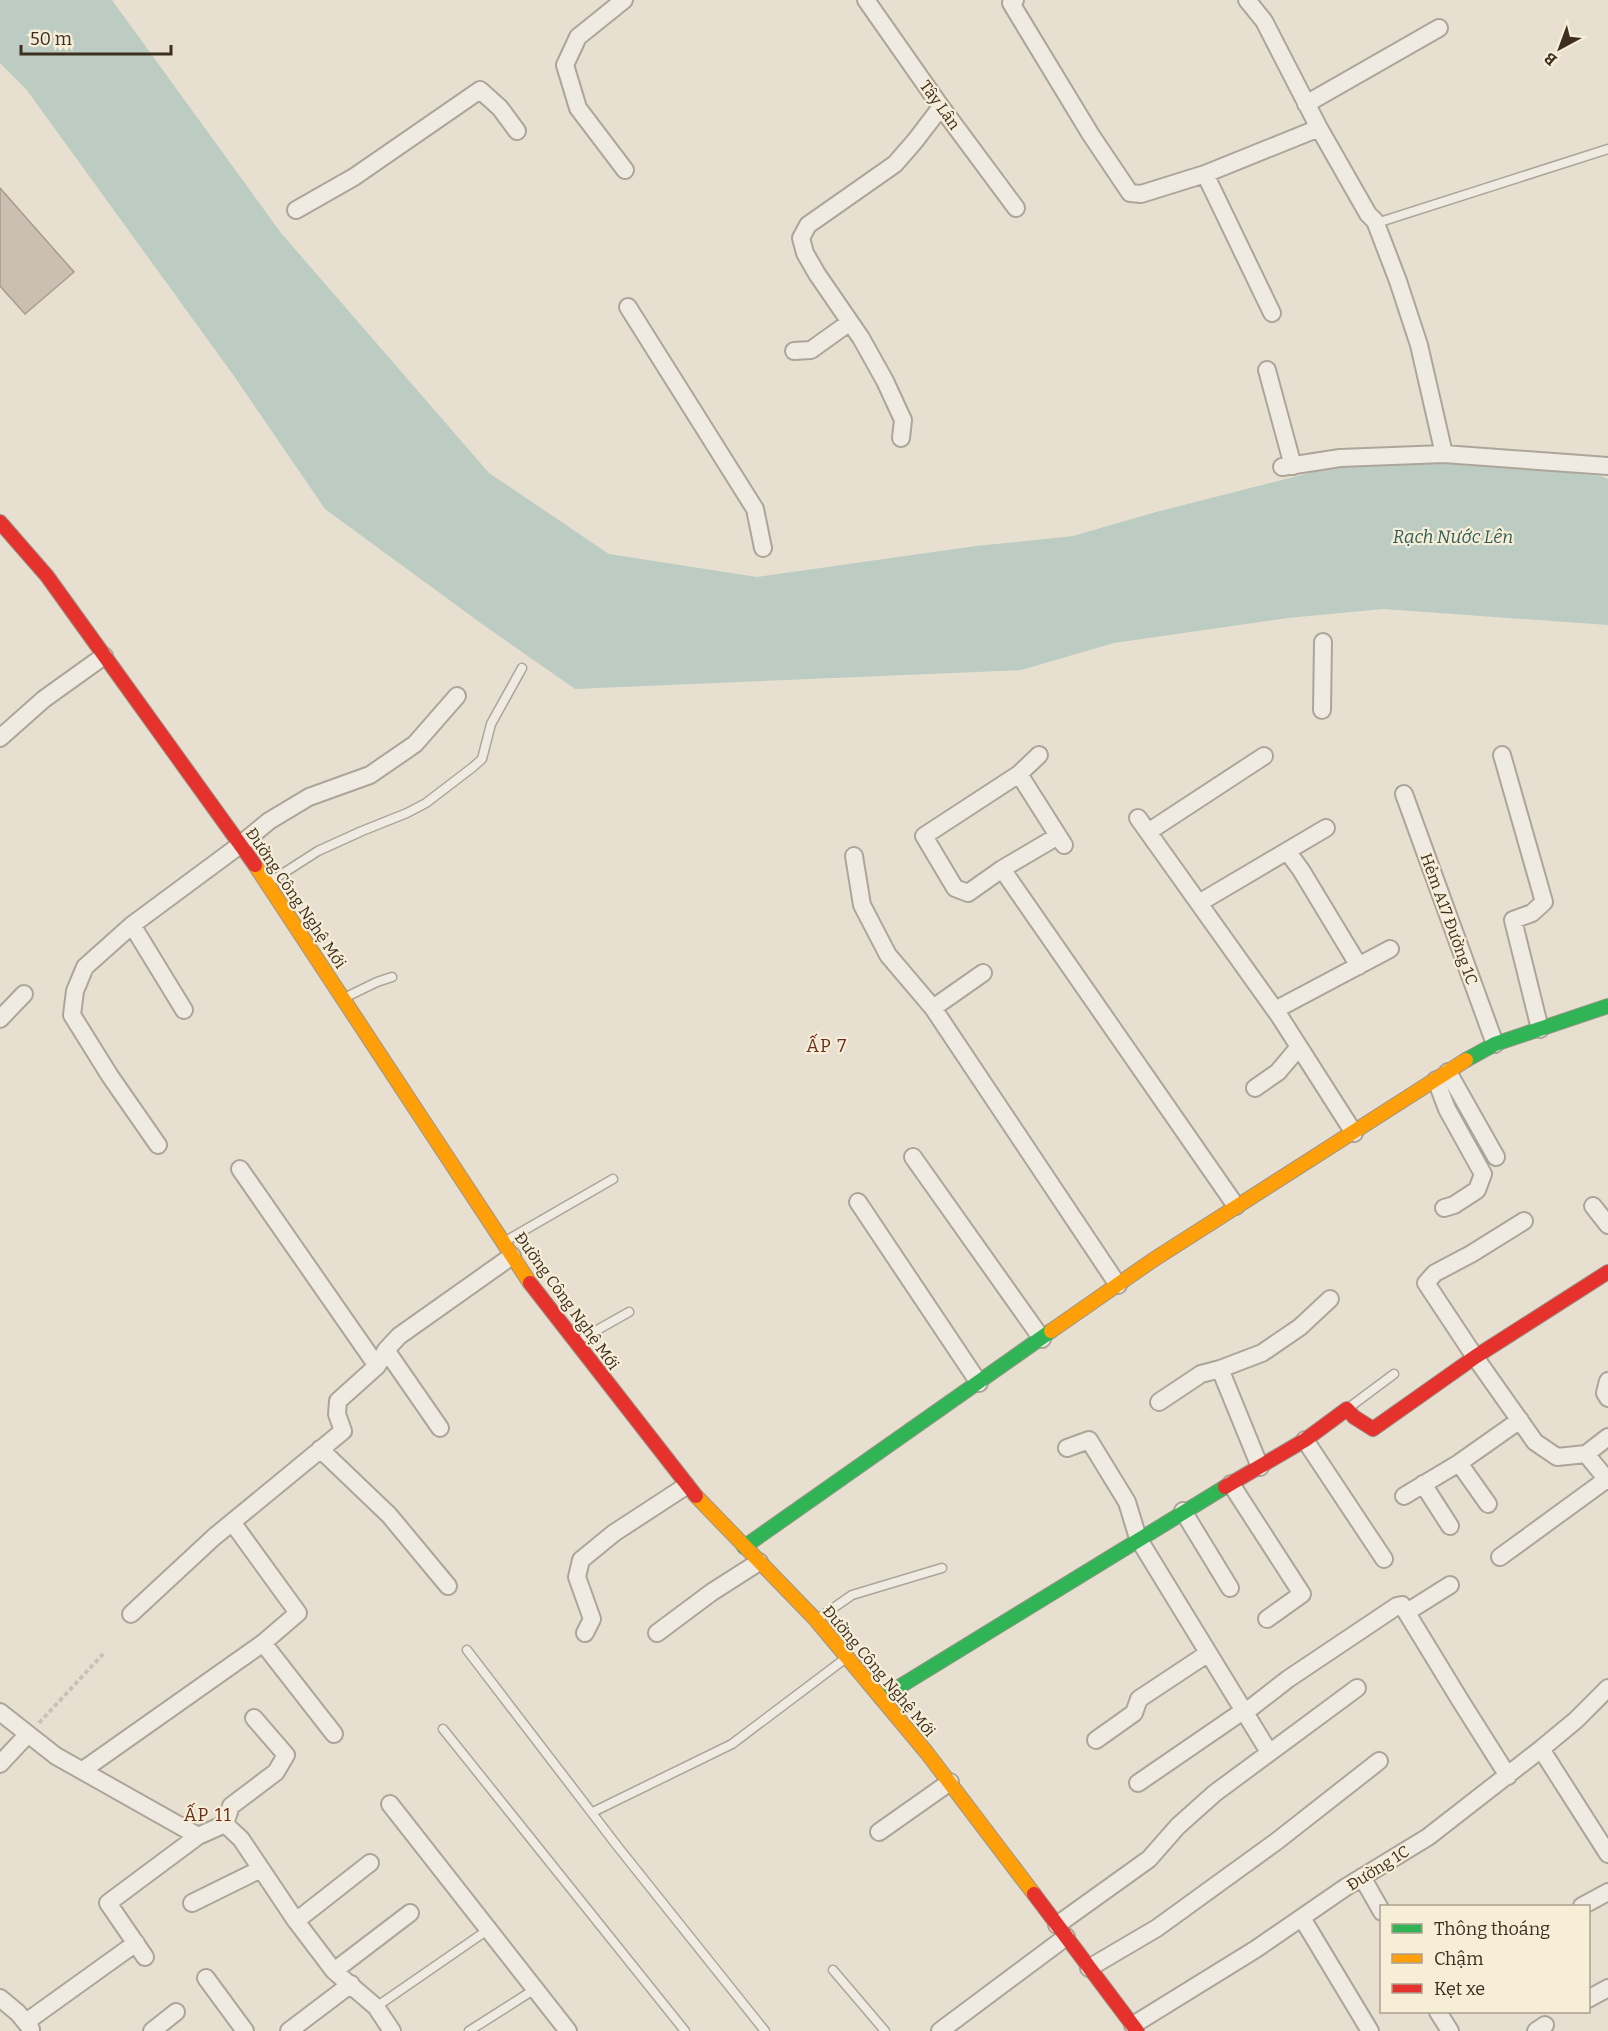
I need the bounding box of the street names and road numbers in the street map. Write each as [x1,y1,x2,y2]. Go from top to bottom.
street label: Tây Lân [916,77,964,133]
street label: Đường Công Nghệ Mới [242,824,350,972]
street label: Hẻm A17 Đường 1C [1416,851,1482,987]
street label: Đường Công Nghệ Mới [511,1229,623,1374]
street label: Đường Công Nghệ Mới [819,1602,940,1741]
street label: Đường 1C [1343,1841,1413,1895]

